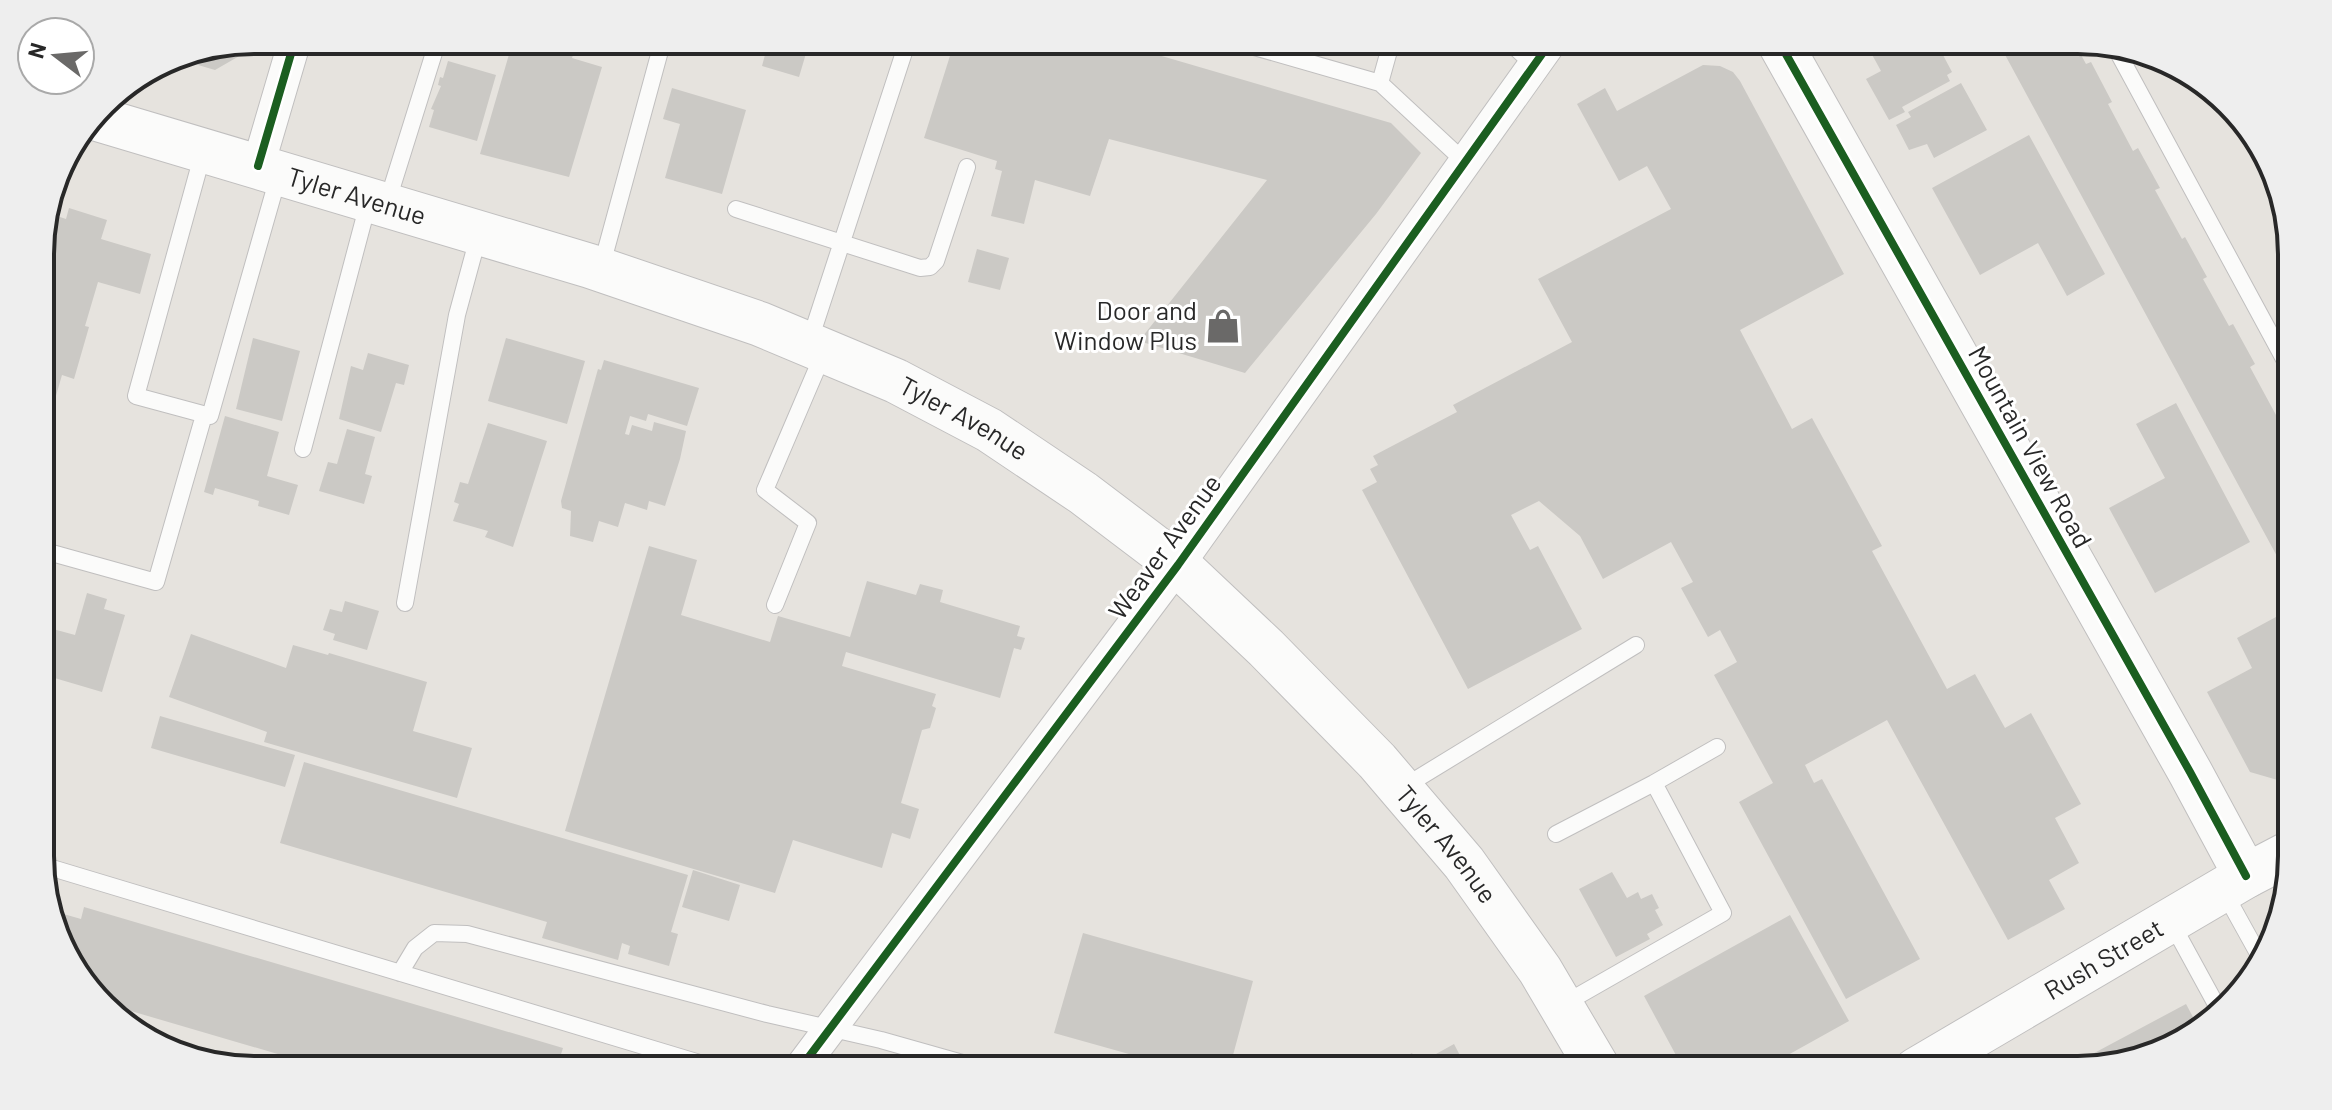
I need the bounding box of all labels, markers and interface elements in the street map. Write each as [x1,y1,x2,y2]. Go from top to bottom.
north arrow [16,16,96,96]
text: N [21,40,50,61]
street label: Tyler Avenue [284,160,430,230]
place label: Door and Window Plus [1054,294,1197,355]
shop icon: Door and Window Plus [1204,307,1242,345]
street label: Mountain View Road [1963,340,2100,553]
street label: Tyler Avenue [895,369,1035,466]
street label: Weaver Avenue [1101,468,1227,625]
street label: Tyler Avenue [1390,778,1504,909]
street label: Rush Street [2038,911,2168,1005]

